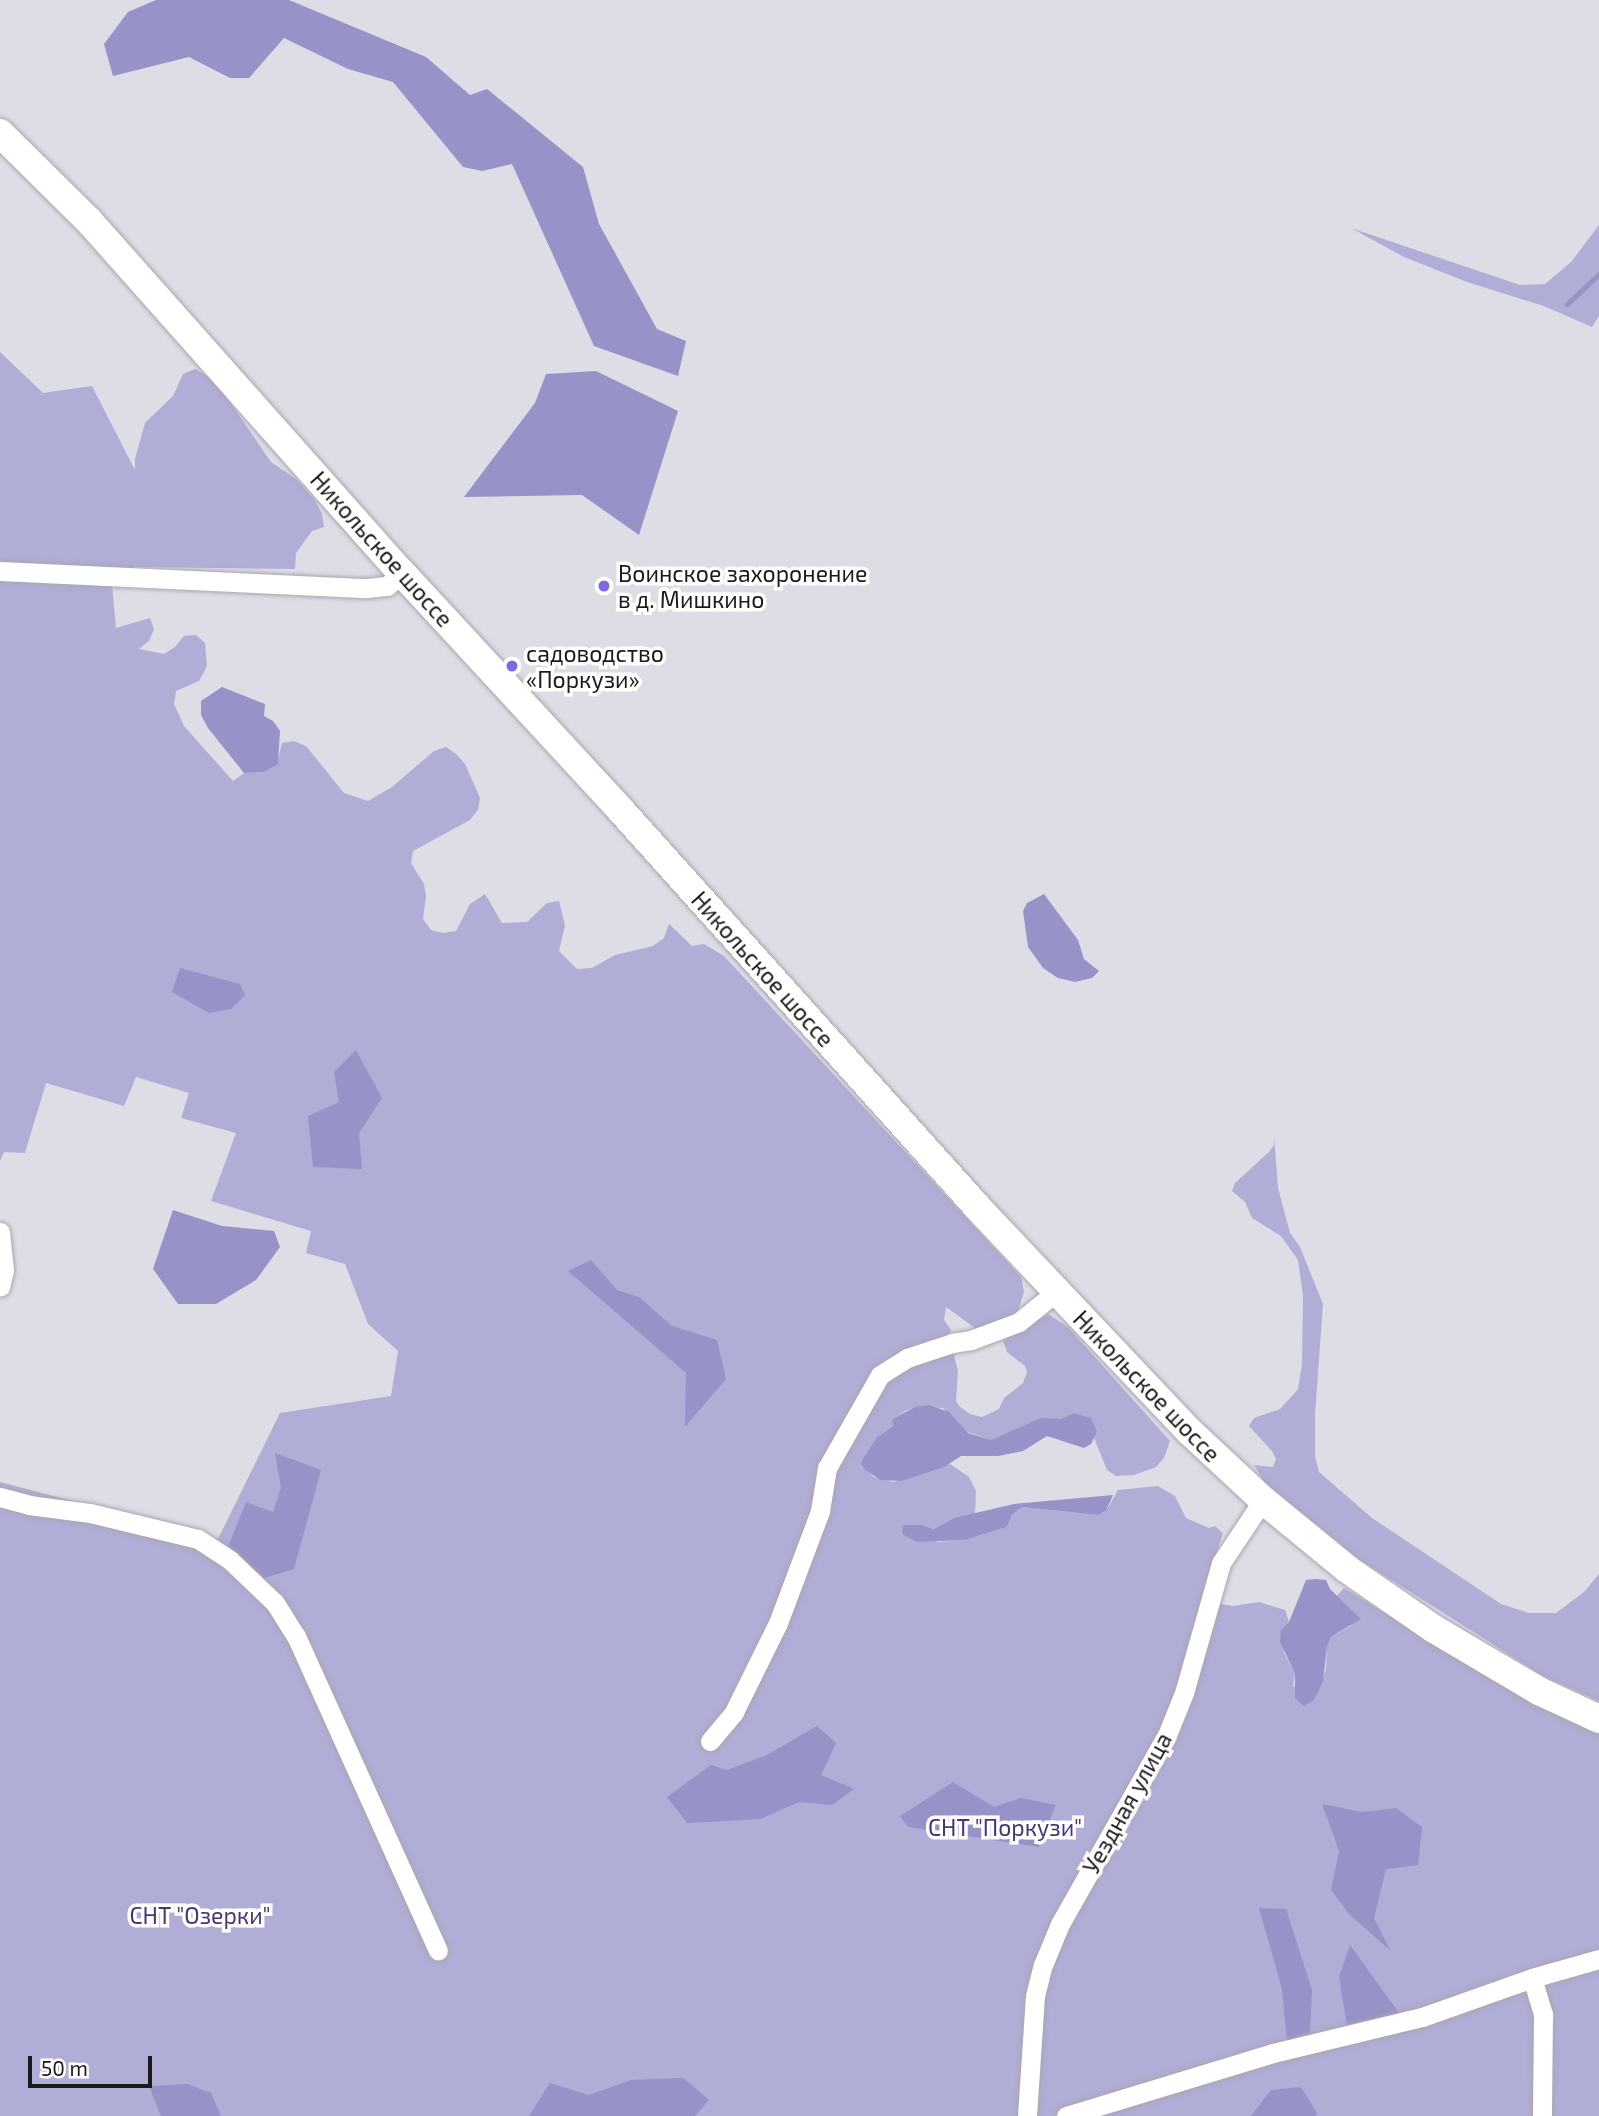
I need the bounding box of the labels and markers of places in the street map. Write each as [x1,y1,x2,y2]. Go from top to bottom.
place label: Воинское захоронение в д. Мишкино [618,559,867,613]
marker: Воинское захоронение в д. Мишкино [596,578,612,594]
place label: садоводство «Поркузи» [526,639,664,693]
marker: садоводство «Поркузи» [504,658,520,674]

